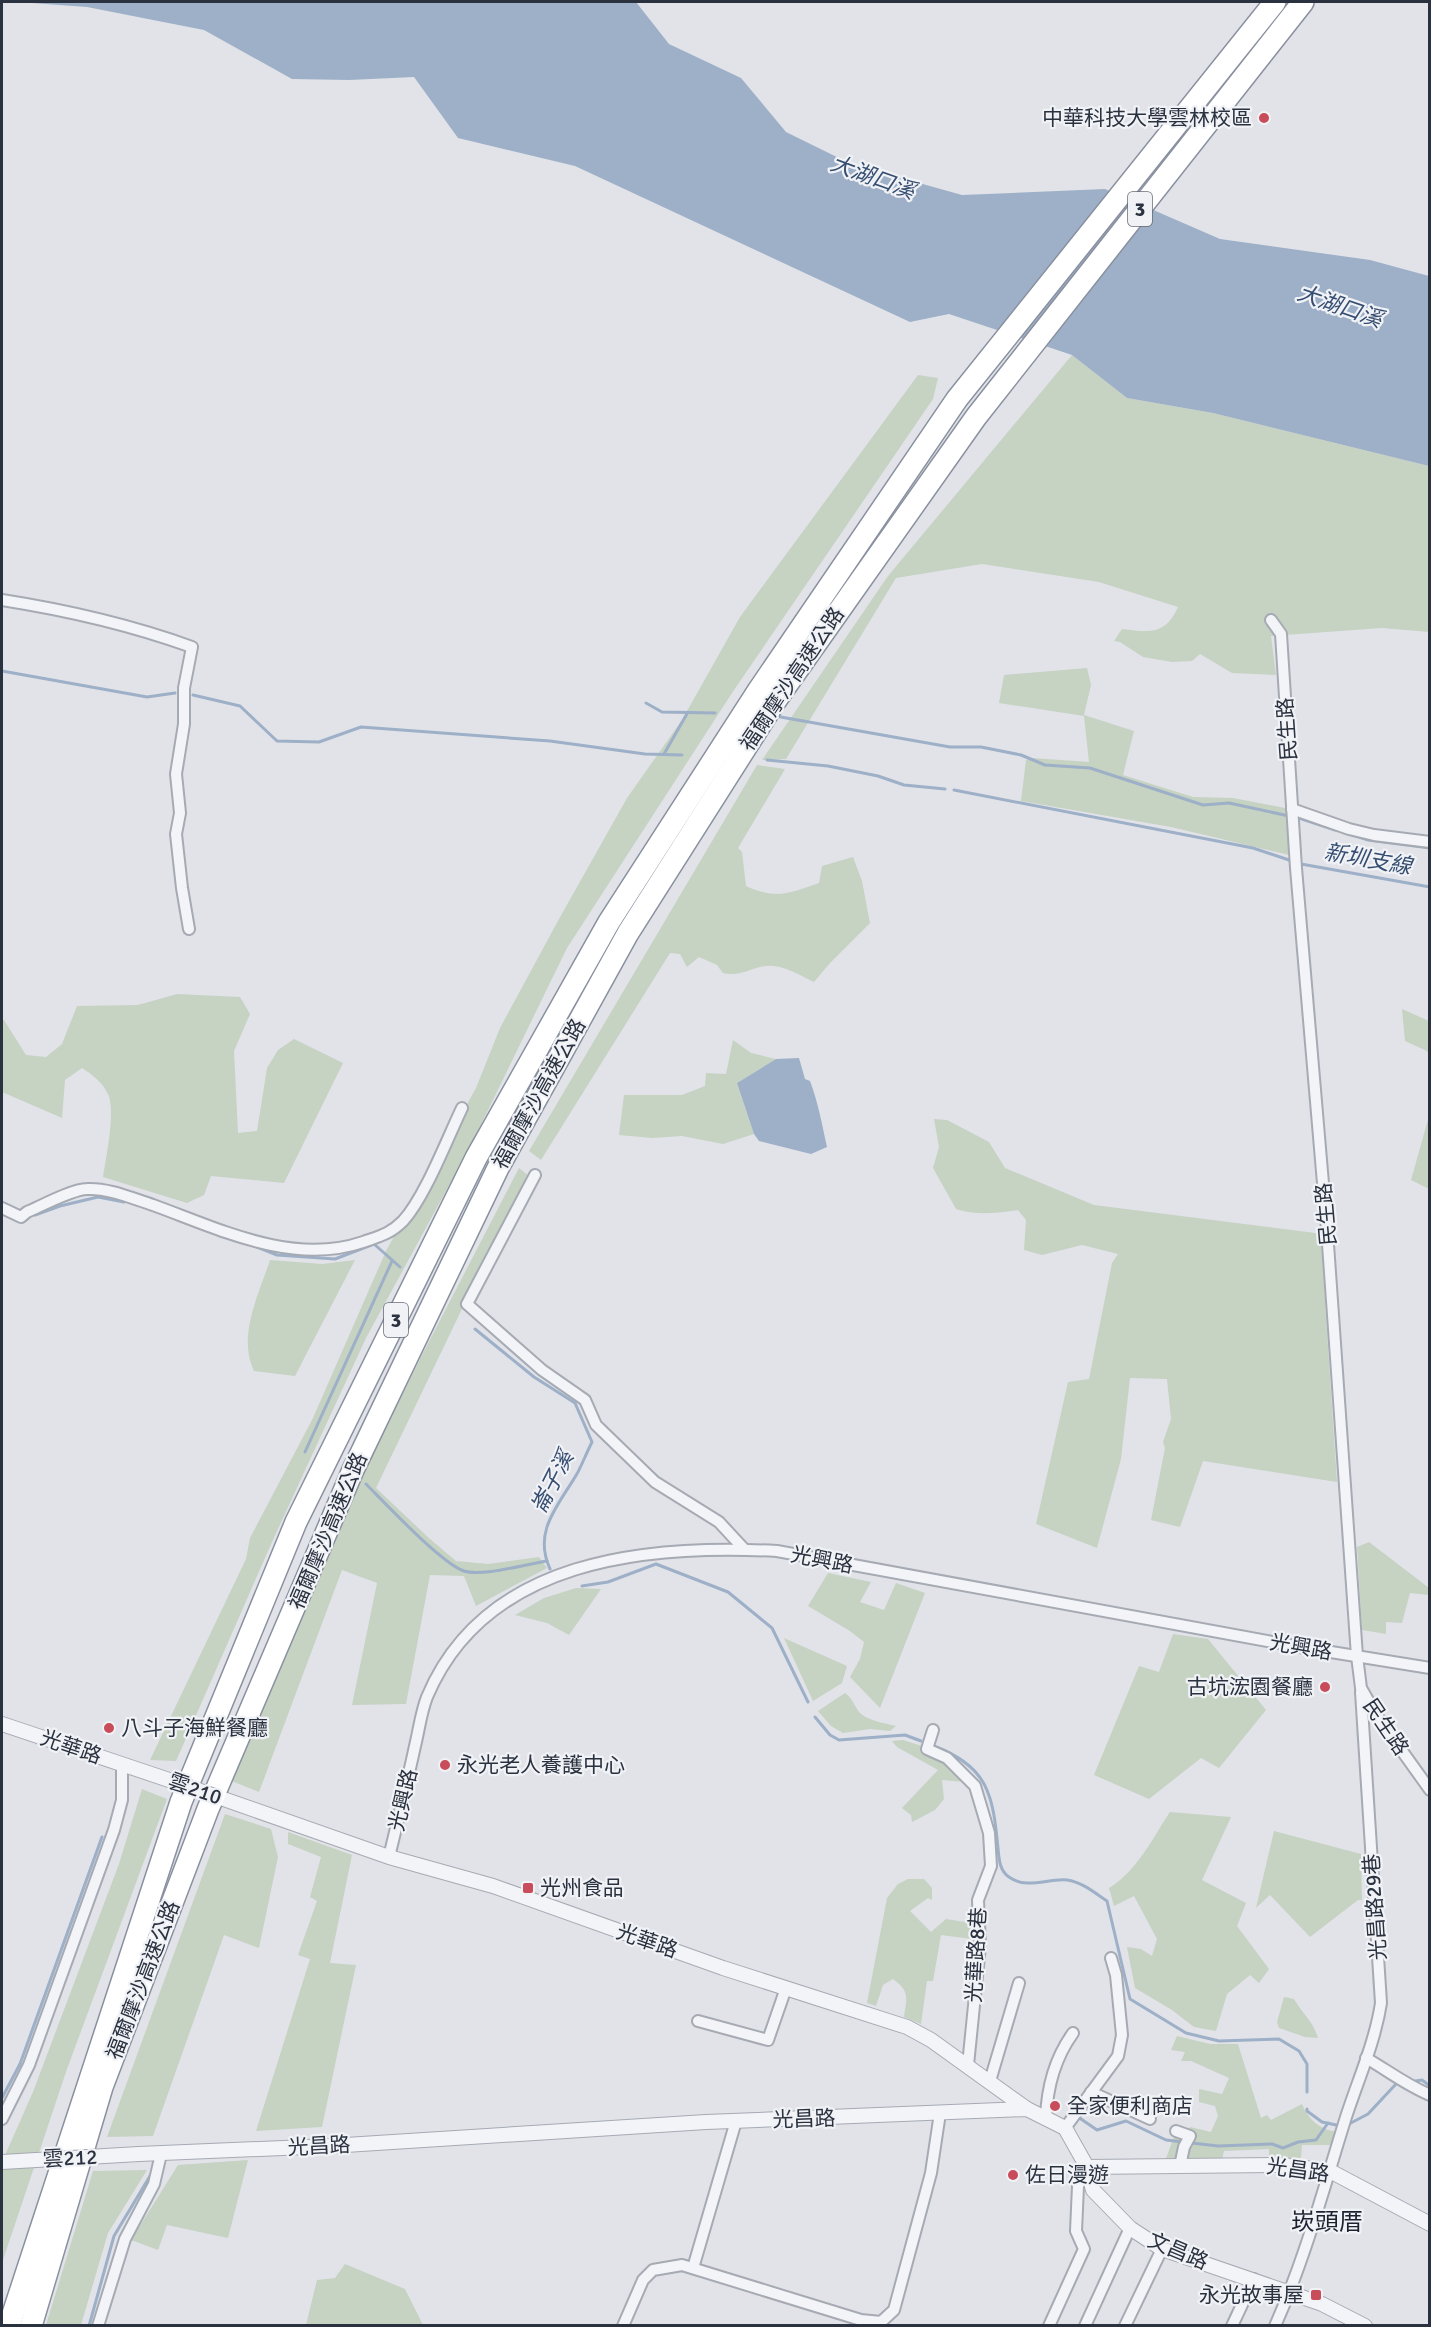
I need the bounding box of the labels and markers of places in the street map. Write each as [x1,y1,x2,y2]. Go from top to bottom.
place label: 中華科技大學雲林校區 [1042,105,1252,131]
marker: 中華科技大學雲林校區 [1257,111,1271,125]
place label: 古坑浤園餐廳 [1187,1674,1313,1700]
marker: 古坑浤園餐廳 [1318,1680,1332,1694]
place label: 八斗子海鮮餐廳 [121,1715,268,1741]
marker: 八斗子海鮮餐廳 [102,1721,116,1735]
place label: 永光老人養護中心 [457,1752,625,1778]
marker: 永光老人養護中心 [438,1758,452,1772]
place label: 光州食品 [540,1875,624,1901]
marker: 光州食品 [521,1881,535,1895]
place label: 全家便利商店 [1067,2093,1193,2119]
marker: 全家便利商店 [1048,2099,1062,2113]
place label: 佐日漫遊 [1025,2162,1109,2188]
marker: 佐日漫遊 [1006,2168,1020,2182]
place label: 永光故事屋 [1199,2282,1304,2308]
marker: 永光故事屋 [1309,2288,1323,2302]

